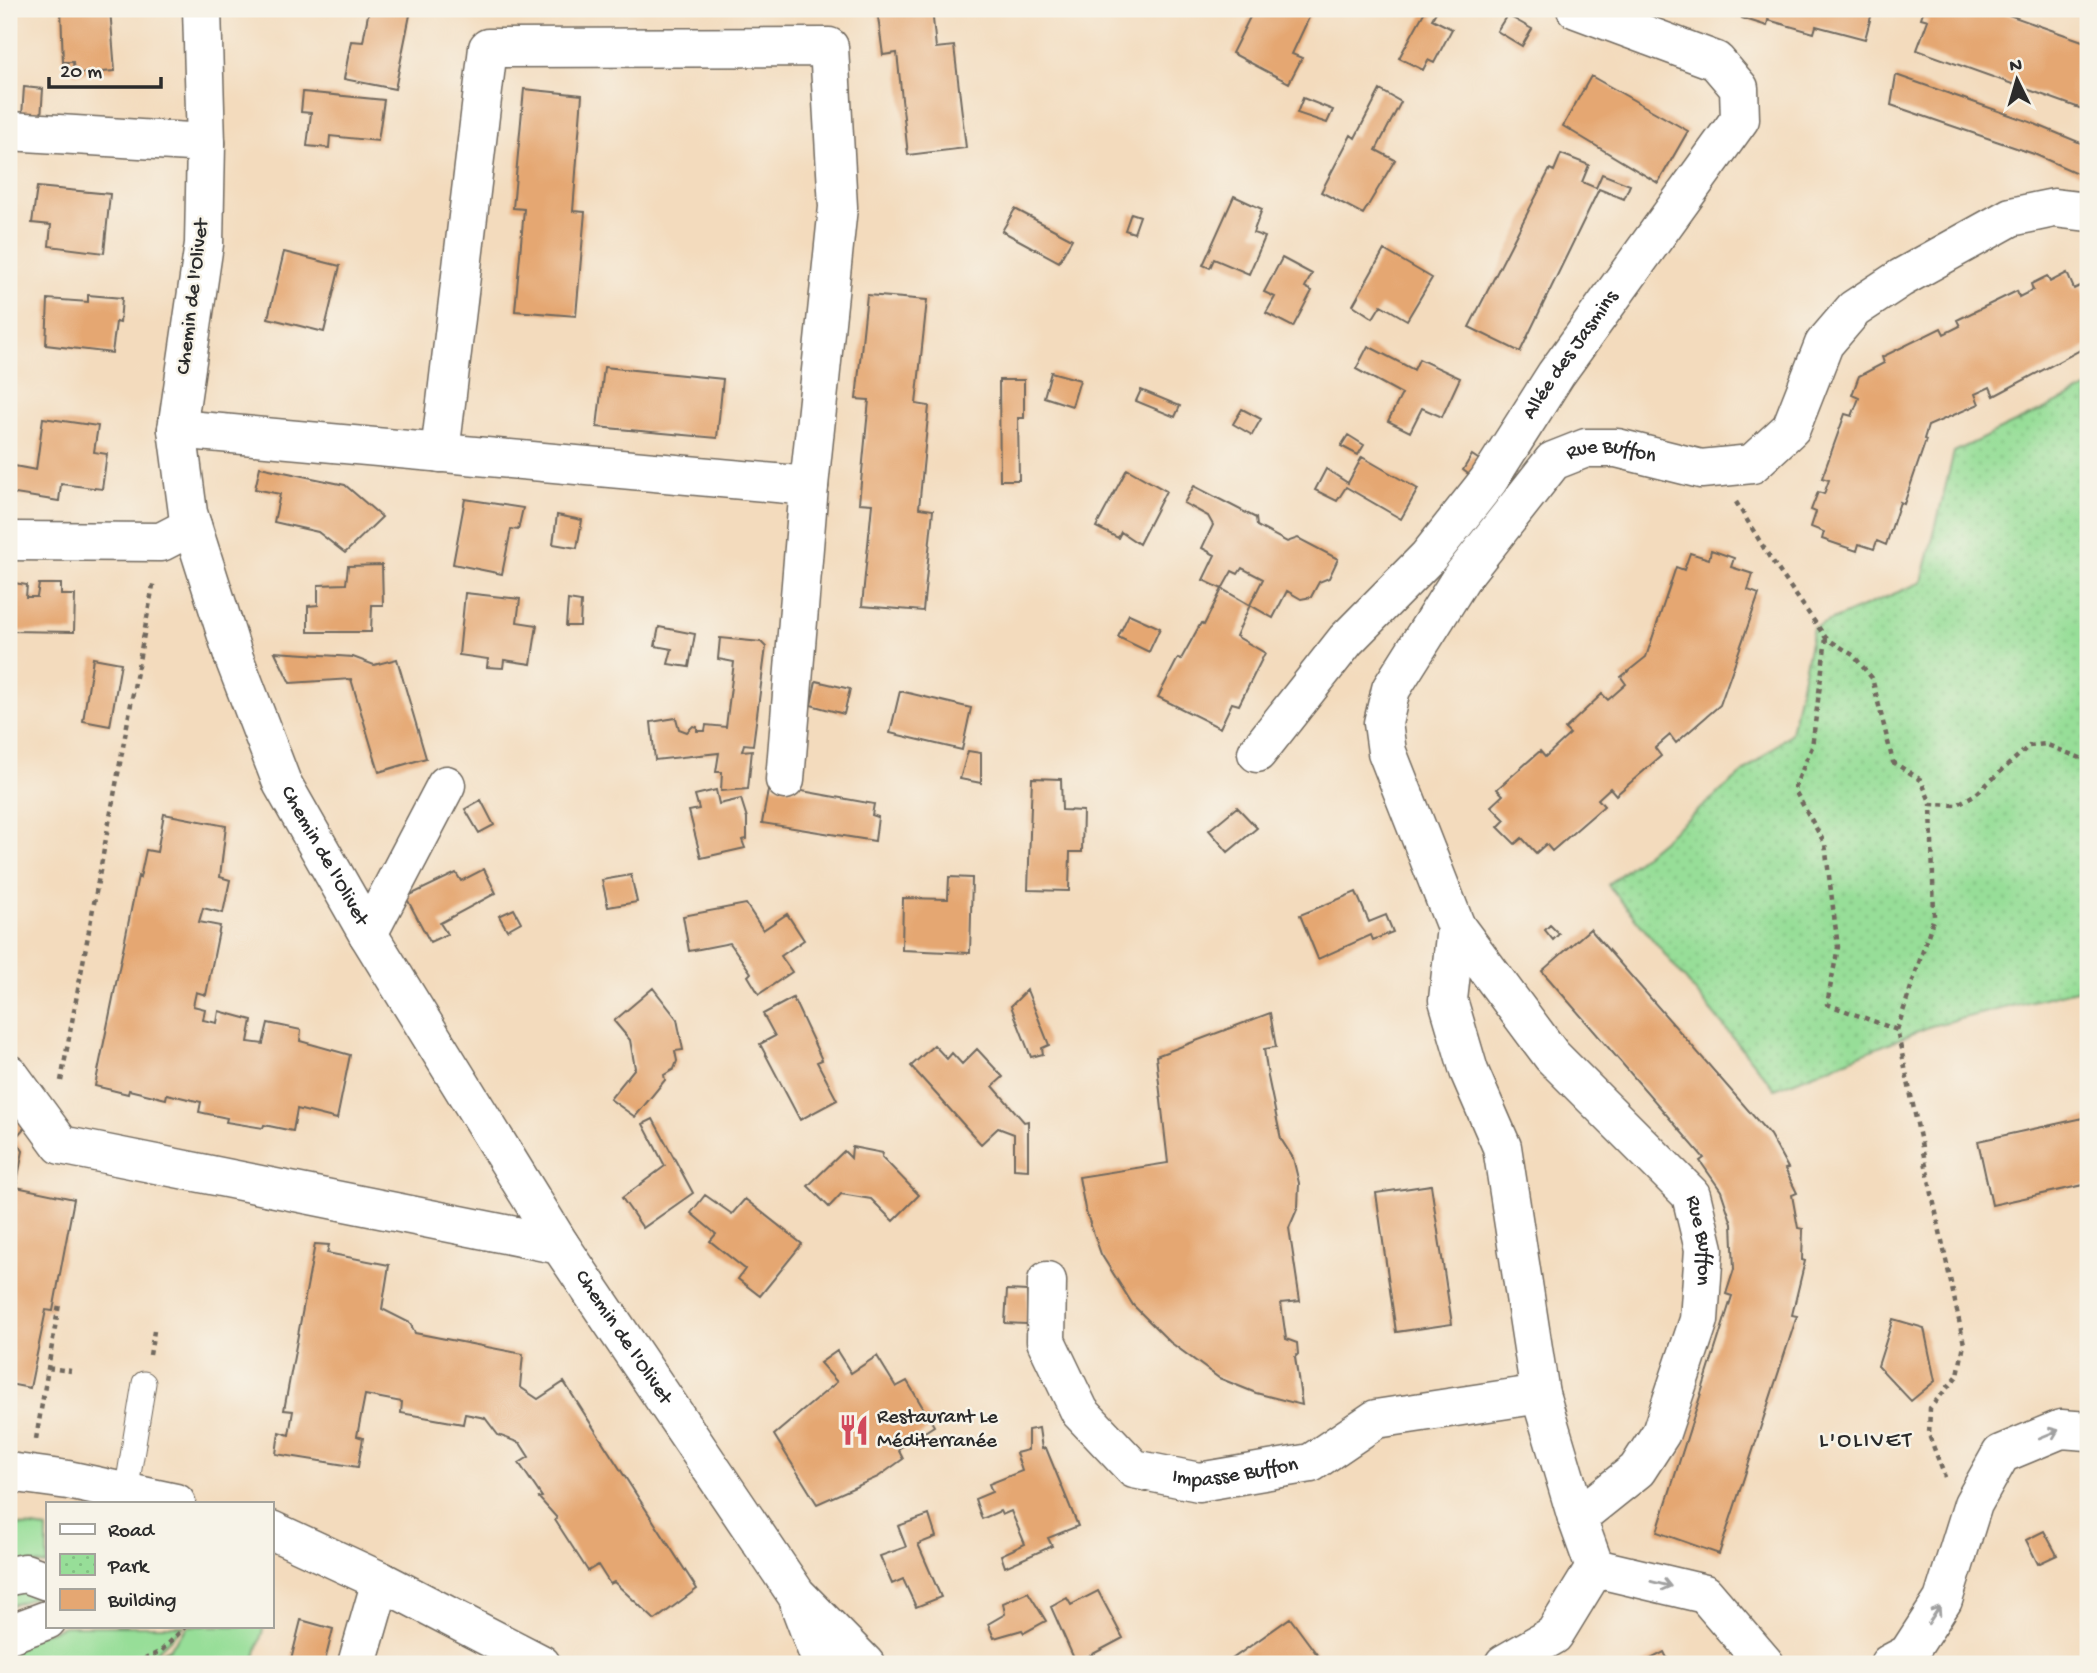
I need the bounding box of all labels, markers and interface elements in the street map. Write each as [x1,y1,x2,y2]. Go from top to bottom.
scale bar [49,46,161,90]
north arrow [1982,46,2052,116]
text: N [2009,55,2023,79]
text: 20 m [60,61,102,86]
street label: Chemin de l'Olivet [172,215,216,376]
street label: Allée des Jasmins [1518,285,1625,425]
street label: Rue Buffon [1563,435,1659,470]
street label: Chemin de l'Olivet [274,782,374,933]
street label: Rue Buffon [1679,1193,1717,1286]
street label: Chemin de l'Olivet [568,1266,678,1412]
place label: Restaurant Le Méditerranée [877,1406,999,1455]
restaurant icon: Restaurant Le Méditerranée [837,1413,871,1447]
one-way arrow [2038,1427,2060,1440]
district label: L'OLIVET [1819,1428,1913,1455]
street label: Impasse Buffon [1170,1453,1300,1495]
legend [46,1502,273,1628]
text: Road [108,1520,156,1545]
text: Park [107,1556,151,1581]
one-way arrow [1649,1578,1672,1591]
text: Building [107,1590,177,1615]
one-way arrow [1926,1606,1941,1625]

